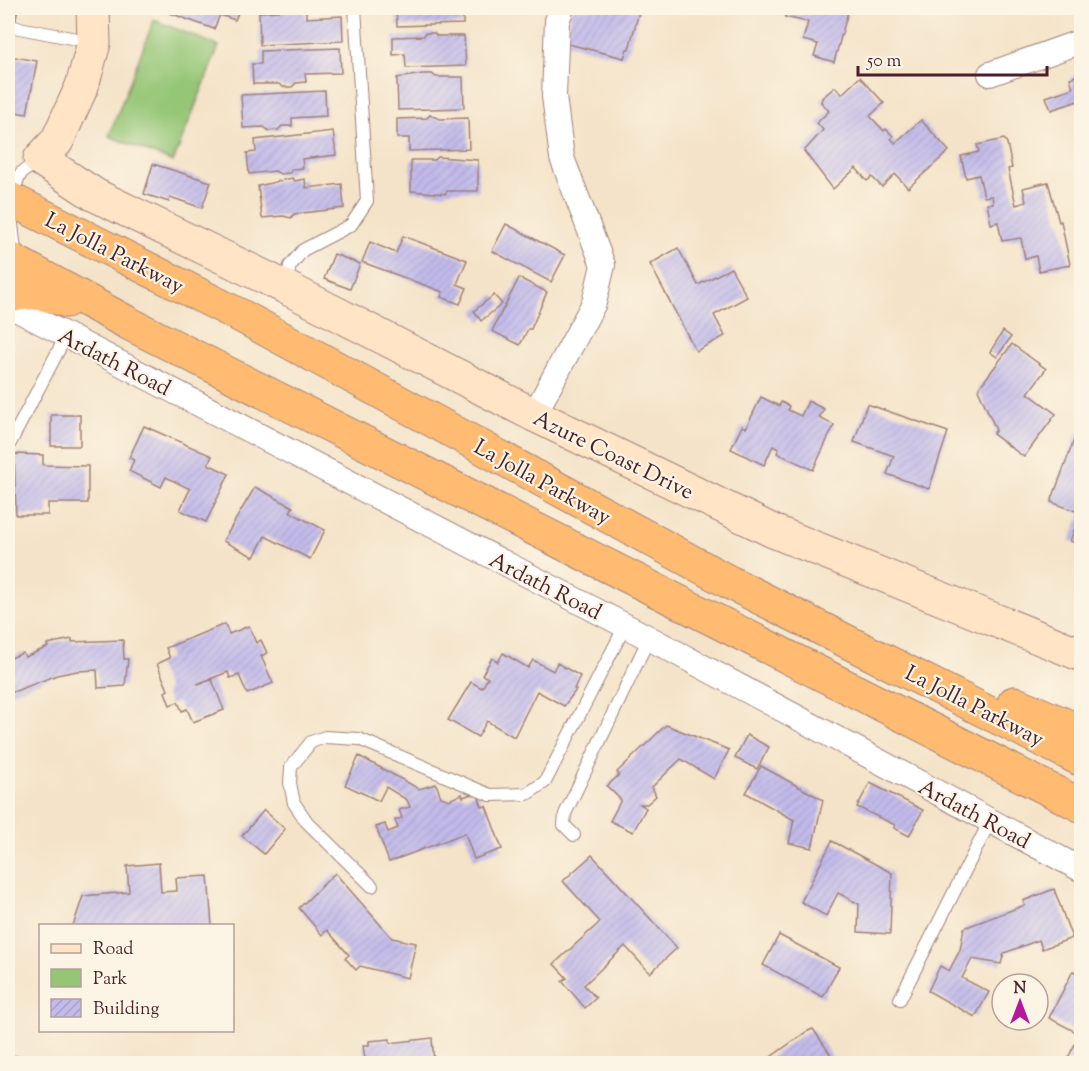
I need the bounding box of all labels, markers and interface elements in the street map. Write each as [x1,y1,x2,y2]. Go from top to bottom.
scale bar [858,39,1047,77]
text: 50 m [866,49,902,75]
street label: La Jolla Parkway [38,206,189,304]
street label: Ardath Road [52,322,176,406]
street label: Azure Coast Drive [527,404,698,509]
street label: La Jolla Parkway [467,433,616,535]
street label: Ardath Road [483,546,607,630]
street label: La Jolla Parkway [898,659,1049,757]
street label: Ardath Road [912,773,1035,859]
legend [39,924,234,1032]
text: Road [93,937,133,963]
text: Park [93,967,128,993]
north arrow [990,972,1050,1032]
text: N [1014,978,1027,1001]
text: Building [93,997,159,1023]

